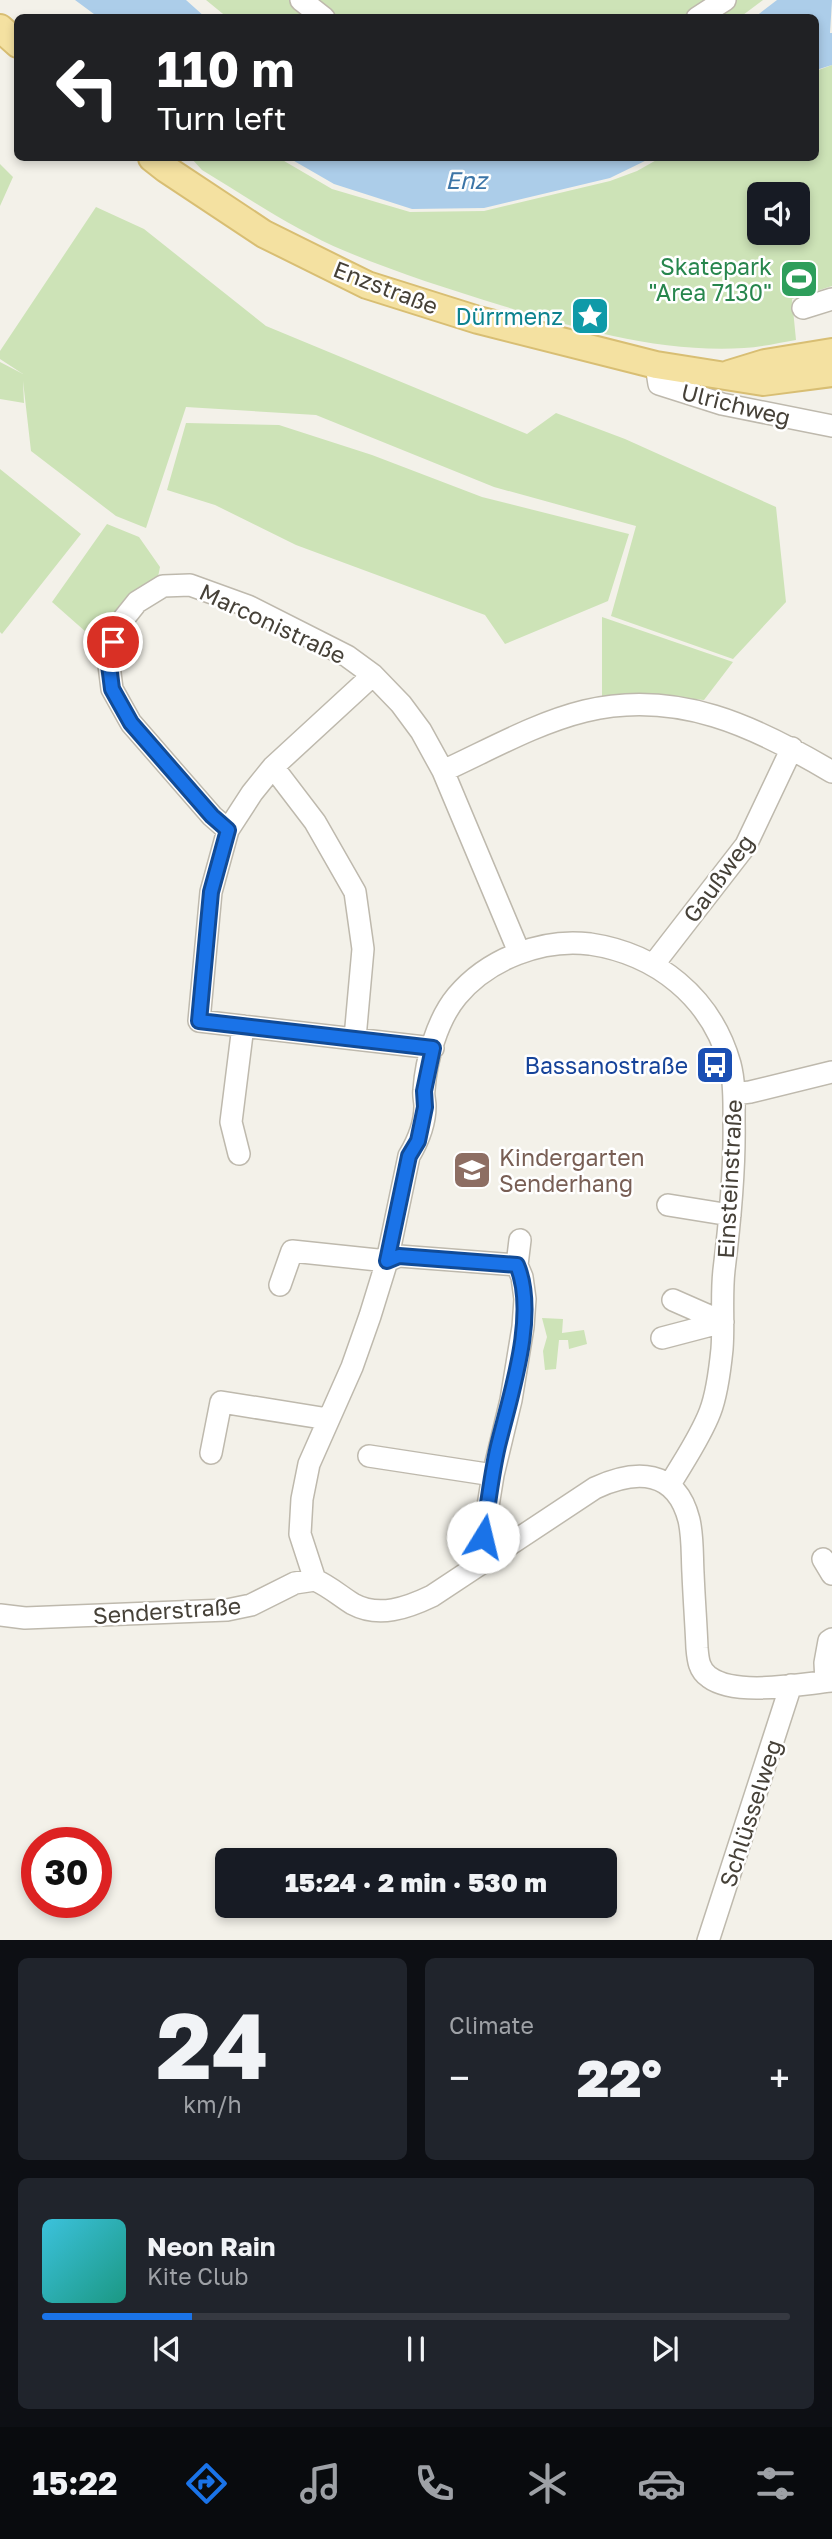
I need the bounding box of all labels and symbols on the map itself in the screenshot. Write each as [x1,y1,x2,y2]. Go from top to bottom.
water label: Enz [445,165,490,194]
place label: Skatepark "Area 7130" [649,252,772,306]
street label: Enzstraße [330,254,442,320]
sports icon: Skatepark "Area 7130" [778,258,820,300]
place icon: Dürrmenz [569,295,611,337]
place label: Dürrmenz [455,302,563,330]
street label: Ulrichweg [678,377,794,431]
street label: Marconistraße [195,577,351,669]
pin [83,612,143,672]
street label: Gaußweg [677,828,759,928]
bus stop icon: Bassanostraße [694,1044,736,1086]
place label: Bassanostraße [524,1051,688,1079]
street label: Einsteinstraße [711,1099,747,1259]
place label: Kindergarten Senderhang [499,1143,645,1197]
school or university icon: Kindergarten Senderhang [451,1149,493,1191]
position arrow [446,1500,520,1574]
street label: Senderstraße [92,1591,242,1629]
street label: Schlüsselweg [713,1736,787,1890]
speed limit sign: 30 [21,1827,112,1918]

